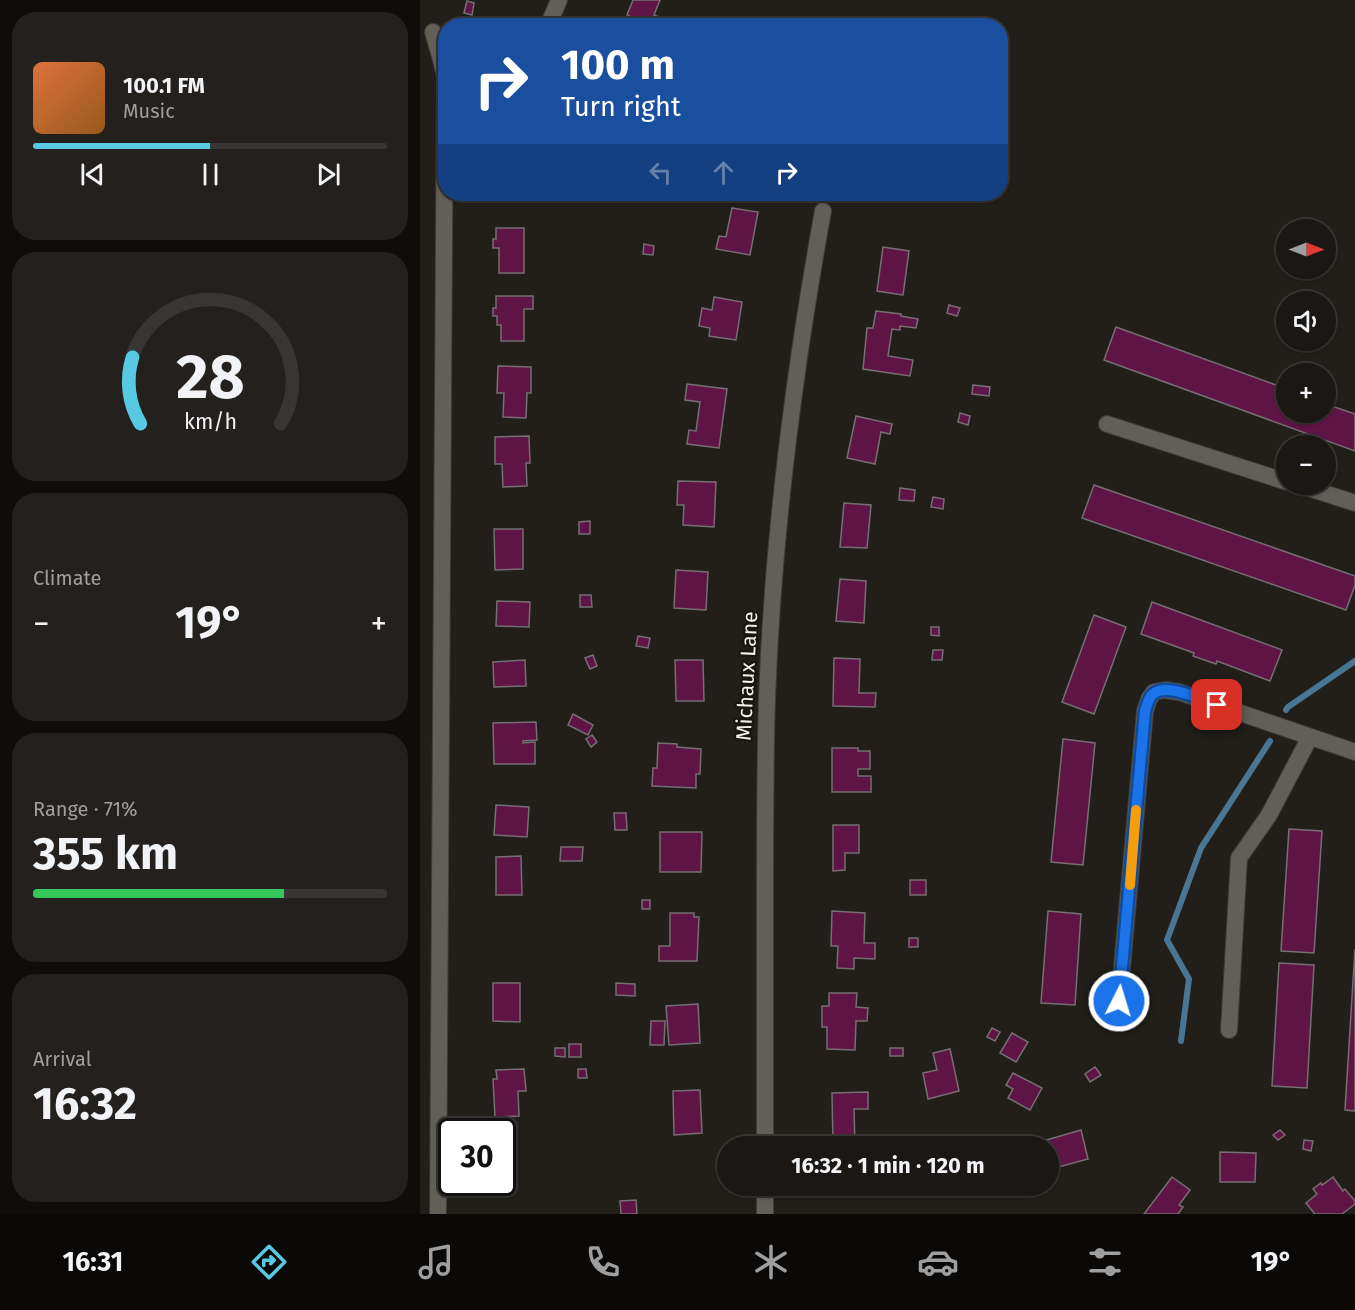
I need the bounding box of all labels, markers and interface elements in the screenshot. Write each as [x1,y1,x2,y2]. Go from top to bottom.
text: 100 m [561,40,675,90]
icon: right [462,42,540,120]
text: 100.1 FM [123,72,205,99]
text: Turn right [561,91,681,123]
text: Music [123,99,175,123]
icon: left [644,156,677,189]
icon: ahead [707,156,740,189]
icon: right [770,156,803,189]
icon: previous [76,158,109,191]
icon: pause [194,158,227,191]
icon: next [312,158,345,191]
north arrow [1276,219,1336,279]
map controls [1276,219,1336,495]
button: sound [1276,291,1336,351]
text: 28 [176,340,244,415]
button: + [1276,363,1336,423]
text: km/h [183,409,237,435]
button: − [1276,435,1336,495]
text: Climate [33,566,101,590]
text: 19° [175,596,245,650]
text: − [33,604,50,644]
text: + [371,604,387,644]
street label: Michaux Lane [731,611,763,741]
pin [1191,679,1242,730]
icon: arrive [1200,688,1233,721]
text: Range · 71% [33,797,138,821]
text: 355 km [33,827,178,881]
position arrow [1087,969,1151,1033]
text: Arrival [33,1047,92,1071]
text: 16:32 [33,1077,137,1131]
speed limit sign: 30 [438,1118,516,1196]
text: 16:32 · 1 min · 120 m [791,1152,985,1179]
icon: directions [248,1241,290,1283]
icon: music [415,1241,457,1283]
icon: phone [582,1241,624,1283]
icon: climate [750,1241,792,1283]
icon: car [917,1241,959,1283]
icon: filters [1084,1241,1126,1283]
text: 16:31 [63,1246,123,1278]
text: 19° [1251,1246,1292,1278]

